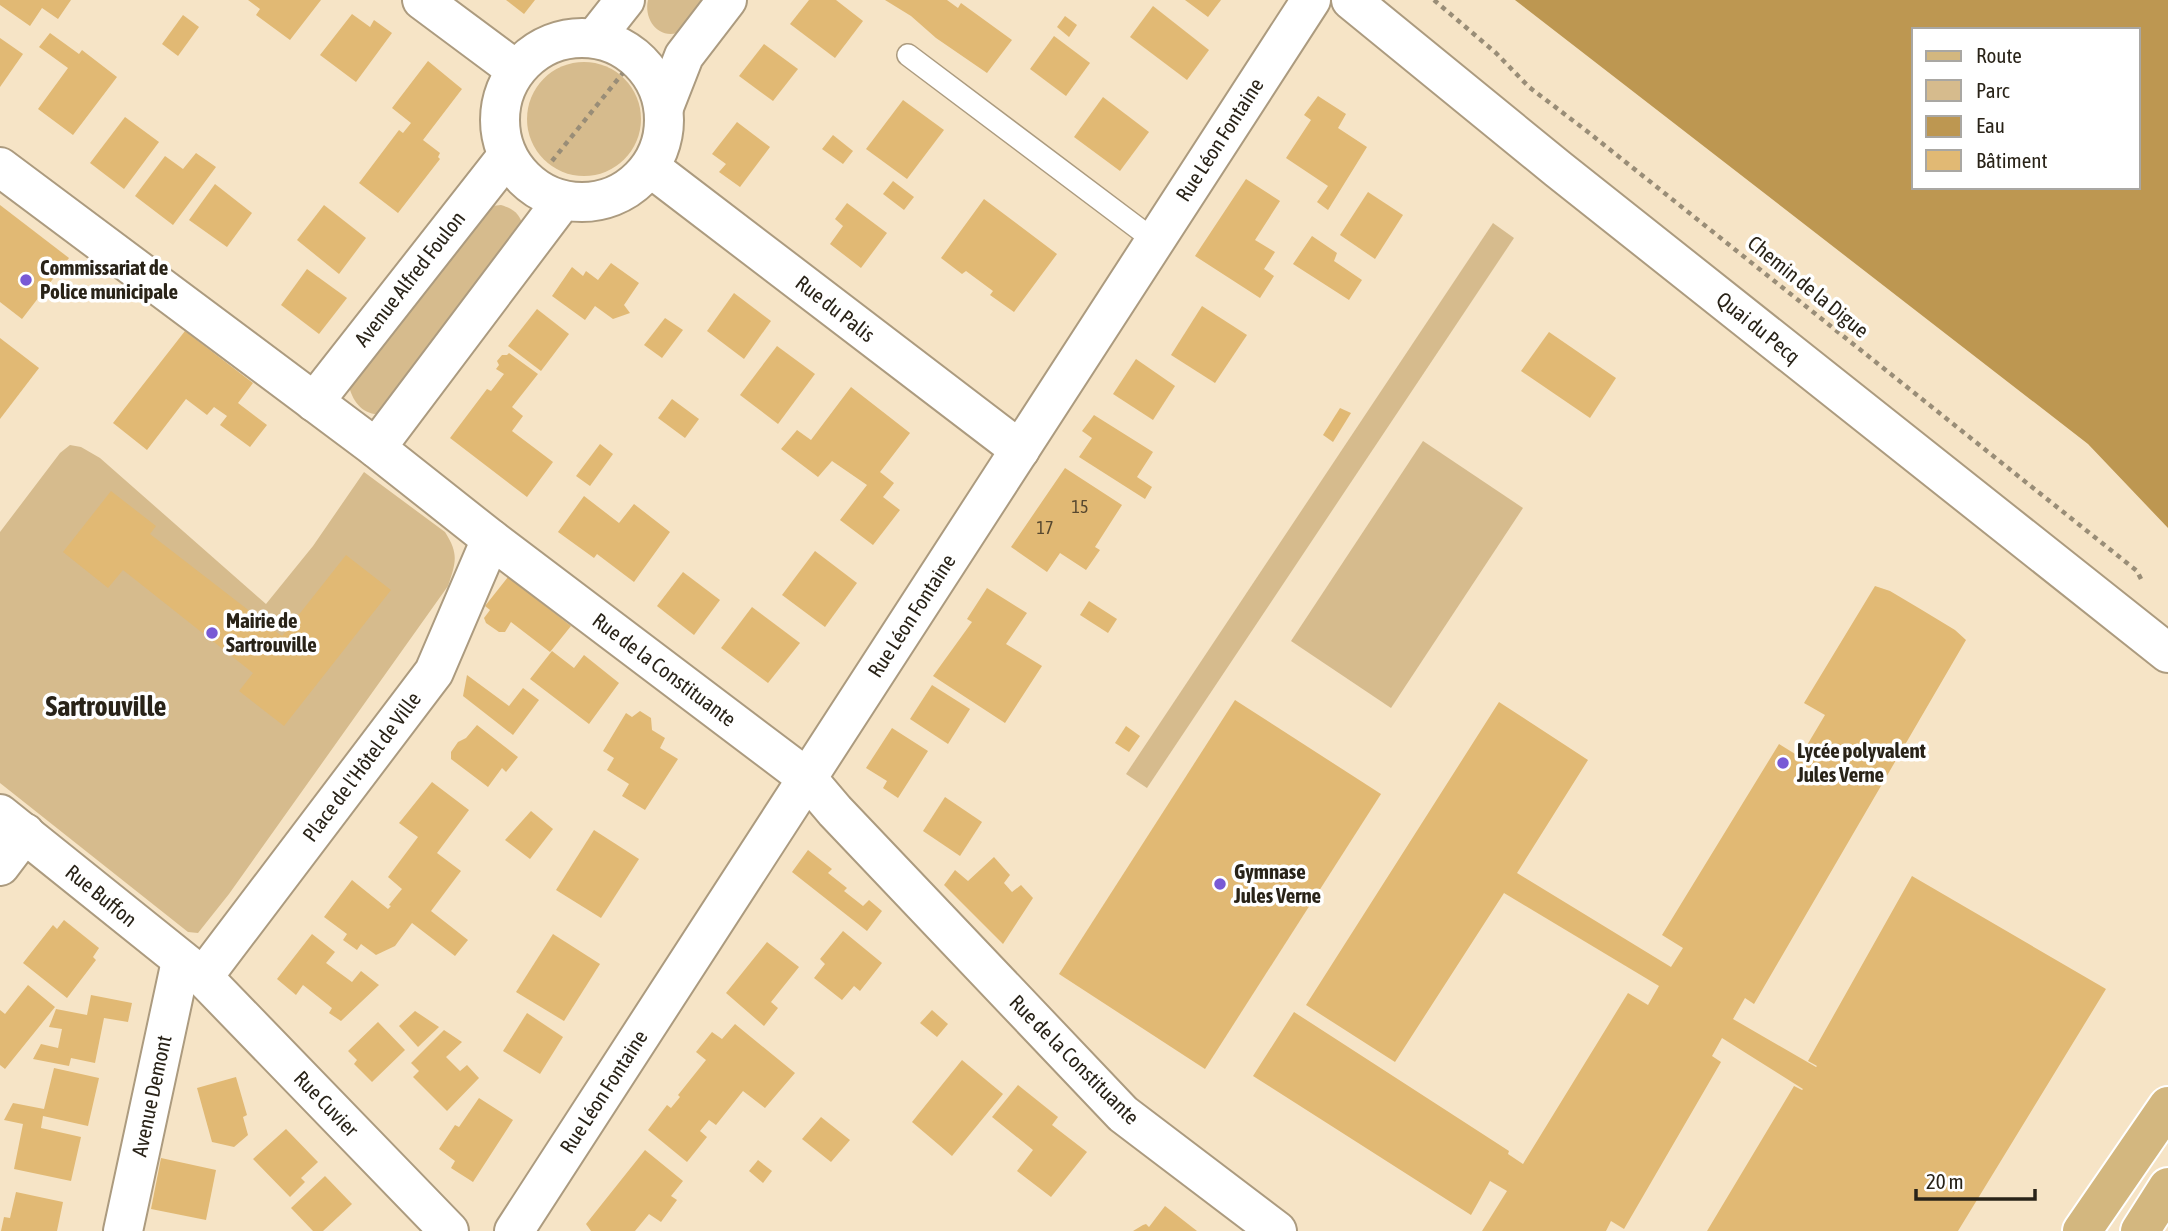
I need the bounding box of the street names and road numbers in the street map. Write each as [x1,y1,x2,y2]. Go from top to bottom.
street label: Rue Léon Fontaine [1170,73,1268,206]
street label: Avenue Alfred Foulon [349,206,469,351]
street label: Chemin de la Digue [1744,230,1874,342]
street label: Rue du Palis [791,270,880,346]
street label: Quai du Pecq [1712,286,1805,368]
street label: Rue Léon Fontaine [862,549,960,682]
street label: Rue de la Constituante [588,608,741,731]
street label: Place de l'Hôtel de Ville [297,687,425,846]
street label: Rue Buffon [61,859,142,931]
street label: Rue de la Constituante [1005,990,1144,1129]
street label: Rue Léon Fontaine [554,1025,652,1158]
street label: Avenue Demont [126,1033,176,1159]
street label: Rue Cuvier [290,1066,364,1142]

